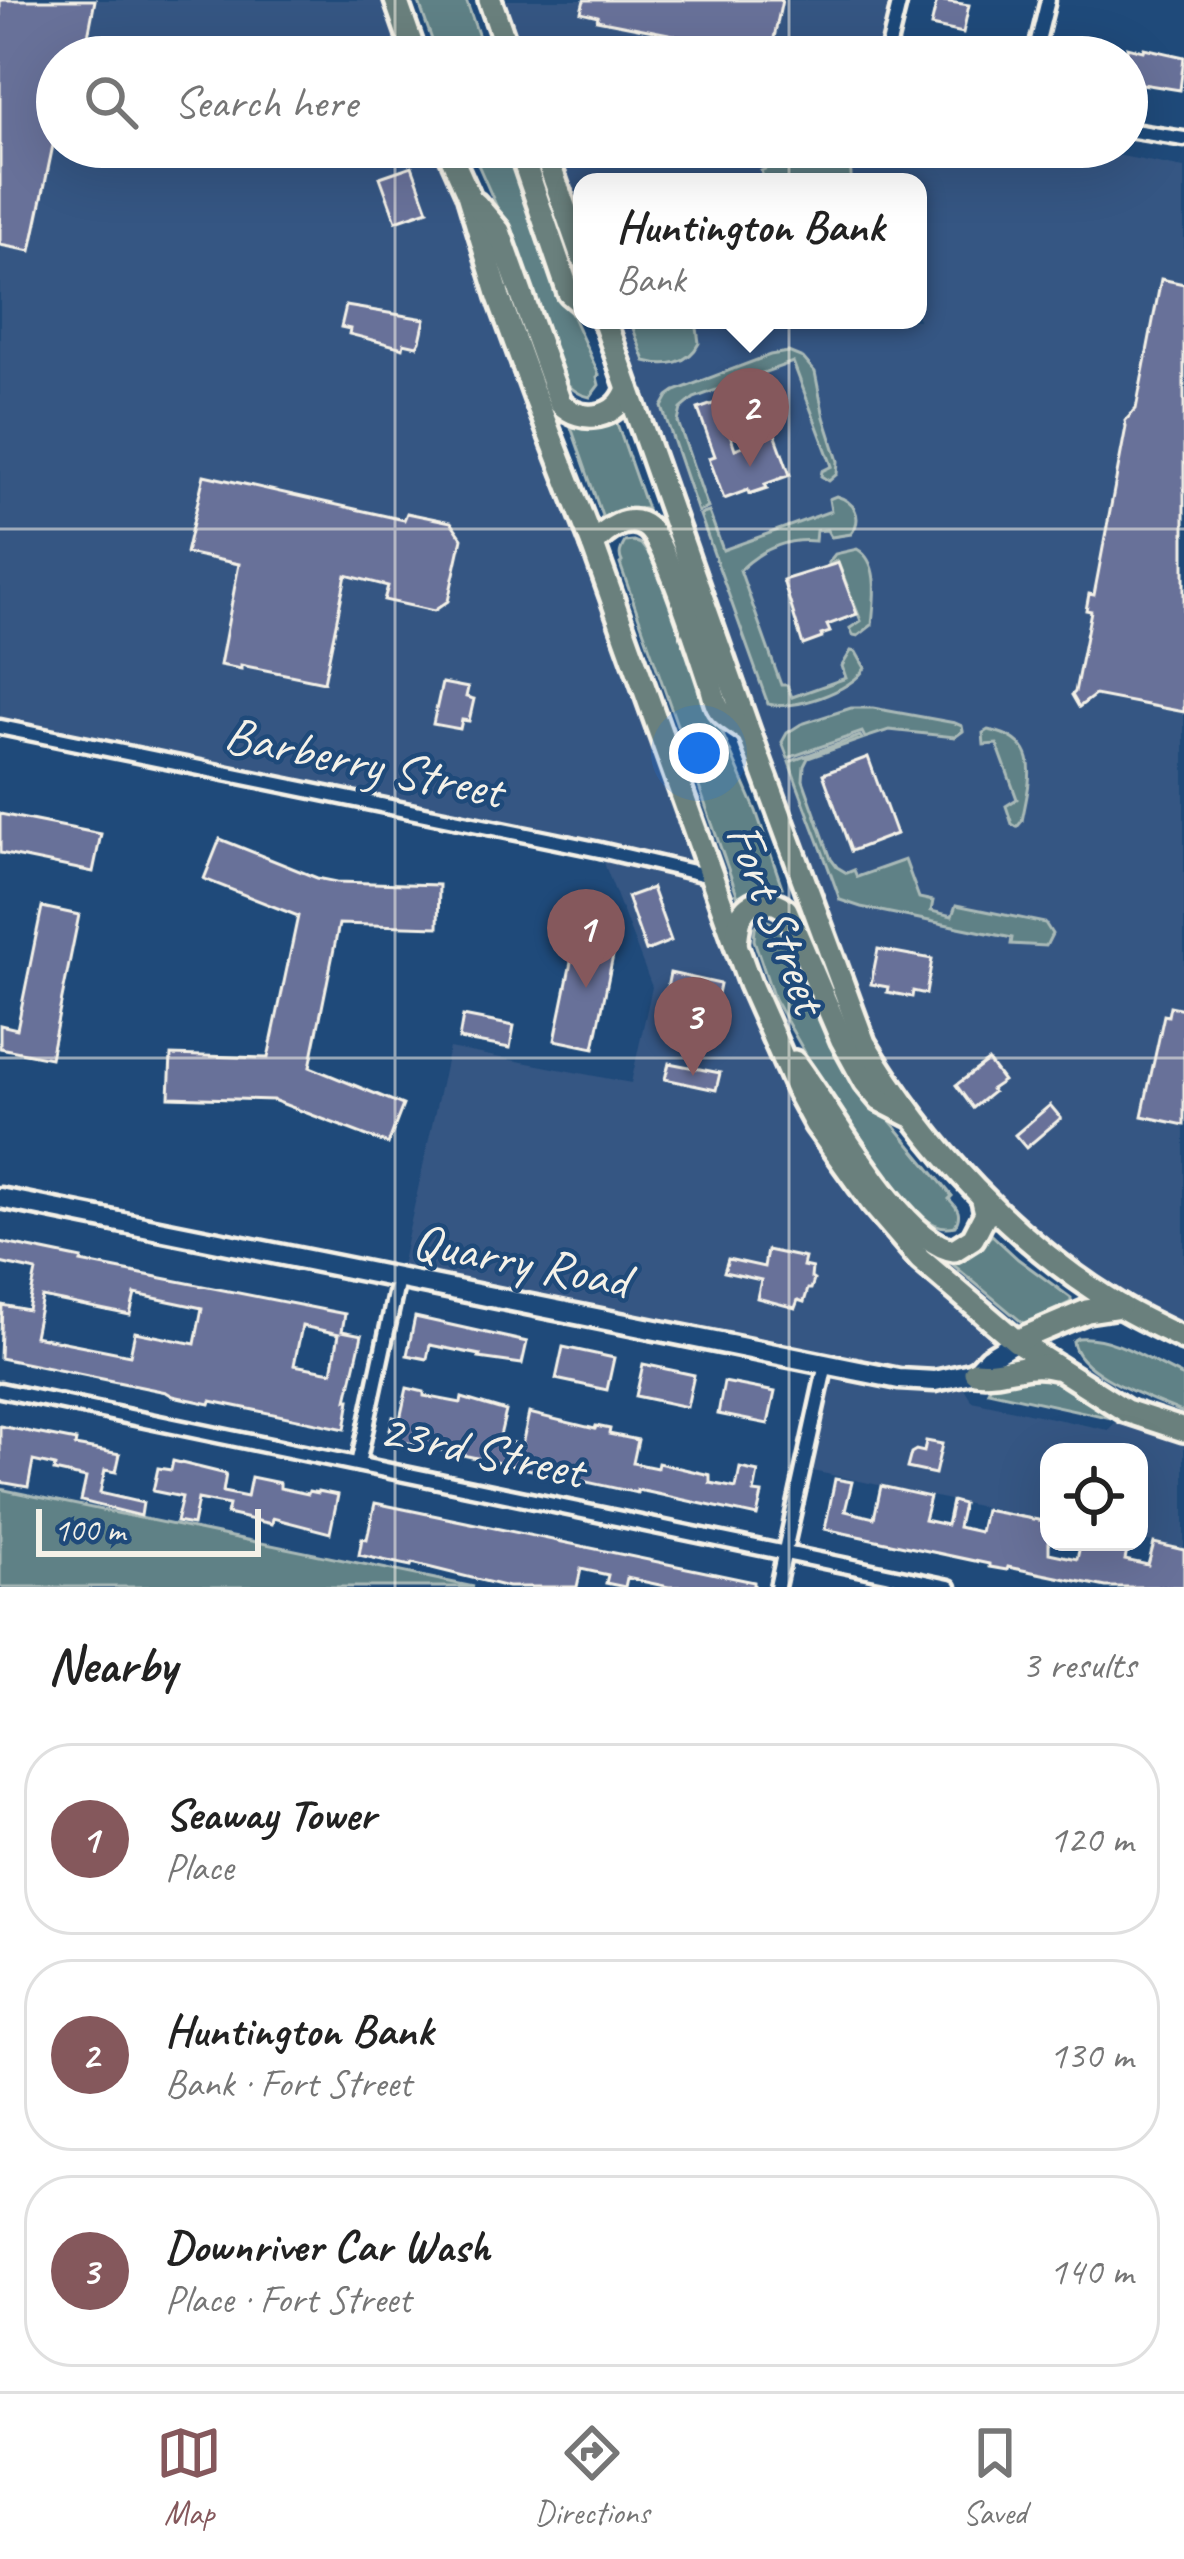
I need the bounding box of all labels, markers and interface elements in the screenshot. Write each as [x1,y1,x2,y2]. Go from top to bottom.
search box [36,36,1148,168]
icon: search [78,69,144,135]
text: Search here [174,74,357,131]
popup [573,173,927,329]
text: Huntington Bank [616,198,884,255]
text: Bank [616,255,685,304]
pin: 2 [711,368,789,467]
street label: Barberry Street [219,701,514,824]
your location [669,723,729,783]
street label: Fort Street [712,814,844,1027]
pin: 1 [547,889,625,988]
pin: 3 [654,977,732,1076]
street label: Quarry Road [408,1208,641,1314]
street label: 23rd Street [374,1397,595,1504]
map controls [1040,1443,1148,1551]
button: locate [1040,1443,1148,1551]
scale bar [36,1503,261,1556]
text: 100 m [54,1509,125,1551]
text: Nearby [48,1633,176,1697]
text: 3 results [1022,1641,1136,1690]
text: Seaway Tower [165,1786,376,1843]
text: 1 [81,1815,99,1864]
text: 120 m [1049,1815,1133,1864]
text: Place [165,1843,233,1892]
text: Huntington Bank [165,2002,433,2059]
text: 2 [81,2031,99,2080]
text: 130 m [1049,2031,1133,2080]
text: Bank · Fort Street [165,2059,412,2108]
text: Downriver Car Wash [165,2218,490,2275]
text: 3 [81,2247,99,2296]
text: 140 m [1049,2247,1133,2296]
text: Place · Fort Street [165,2275,411,2324]
tab: Map [156,2420,222,2534]
tab: Directions [535,2420,649,2534]
tab: Saved [962,2420,1028,2534]

